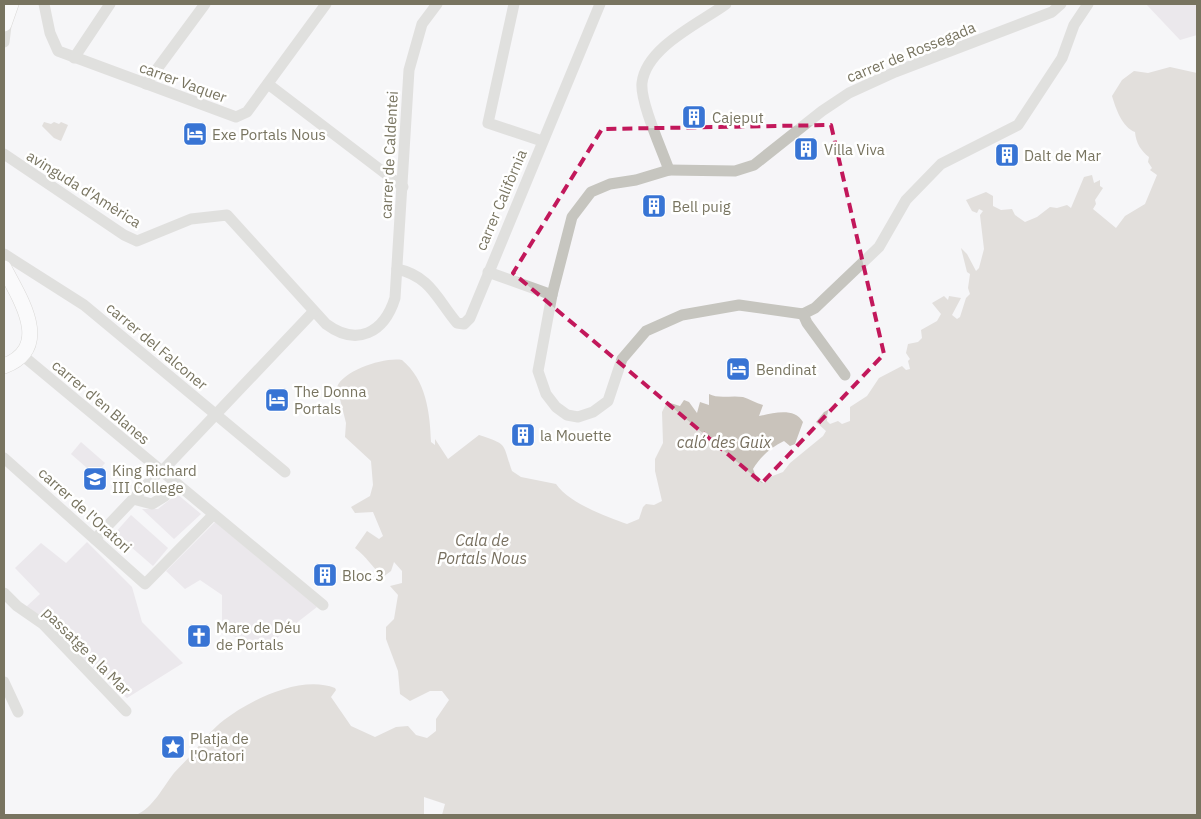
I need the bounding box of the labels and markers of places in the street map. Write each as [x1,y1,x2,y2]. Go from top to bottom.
building icon: Cajeput [681,104,707,130]
place label: Cajeput [712,108,764,127]
hotel icon: Exe Portals Nous [182,121,208,147]
place label: Exe Portals Nous [212,125,326,144]
building icon: Villa Viva [793,136,819,162]
place label: Villa Viva [824,140,885,159]
building icon: Dalt de Mar [994,142,1020,168]
place label: Dalt de Mar [1024,146,1102,165]
building icon: Bell puig [641,193,667,219]
place label: Bell puig [672,197,731,216]
hotel icon: Bendinat [725,356,751,382]
place label: Bendinat [756,360,817,379]
place label: The Donna Portals [294,382,366,418]
hotel icon: The Donna Portals [264,387,290,413]
building icon: la Mouette [510,422,536,448]
place label: la Mouette [540,426,612,445]
place label: King Richard III College [112,461,197,497]
school or university icon: King Richard III College [82,466,108,492]
building icon: Bloc 3 [312,562,338,588]
place label: Bloc 3 [342,566,384,585]
place label: Mare de Déu de Portals [216,618,301,654]
church icon: Mare de Déu de Portals [186,623,212,649]
place label: Platja de l'Oratori [190,729,249,765]
place icon: Platja de l'Oratori [160,734,186,760]

